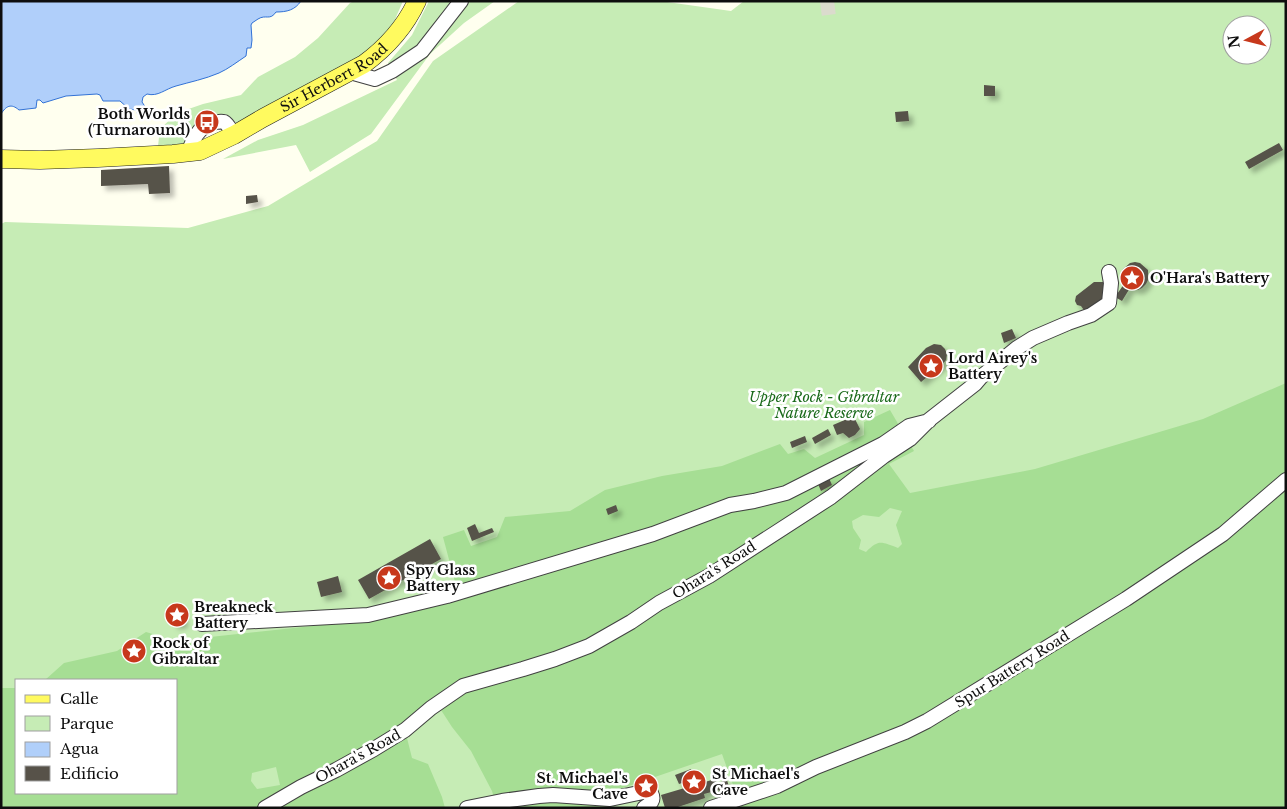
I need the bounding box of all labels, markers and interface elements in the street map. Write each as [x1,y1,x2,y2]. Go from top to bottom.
north arrow [1222,15,1272,65]
text: N [1224,34,1244,49]
street label: Sir Herbert Road [277,39,392,116]
place label: Both Worlds (Turnaround) [88,105,190,139]
bus stop icon: Both Worlds (Turnaround) [194,109,220,135]
place icon: O'Hara's Battery [1119,265,1145,291]
place label: O'Hara's Battery [1150,269,1270,287]
place label: Lord Airey's Battery [948,349,1038,383]
place icon: Lord Airey's Battery [918,353,944,379]
park label: Upper Rock - Gibraltar Nature Reserve [749,388,900,422]
street label: Ohara's Road [669,537,760,603]
place label: Spy Glass Battery [406,561,476,595]
place icon: Spy Glass Battery [376,565,402,591]
place label: Breakneck Battery [194,598,274,632]
place icon: Breakneck Battery [164,602,190,628]
street label: Spur Battery Road [951,626,1073,712]
place label: Rock of Gibraltar [152,634,219,668]
place icon: Rock of Gibraltar [121,638,147,664]
legend [15,679,178,794]
text: Calle [60,689,99,708]
text: Parque [60,714,114,733]
street label: Ohara's Road [312,725,404,787]
text: Agua [59,739,100,758]
text: Edificio [60,764,119,783]
place label: St Michael's Cave [712,765,800,799]
place label: St. Michael's Cave [537,769,628,803]
place icon: St Michael's Cave [681,769,707,795]
place icon: St. Michael's Cave [633,773,659,799]

